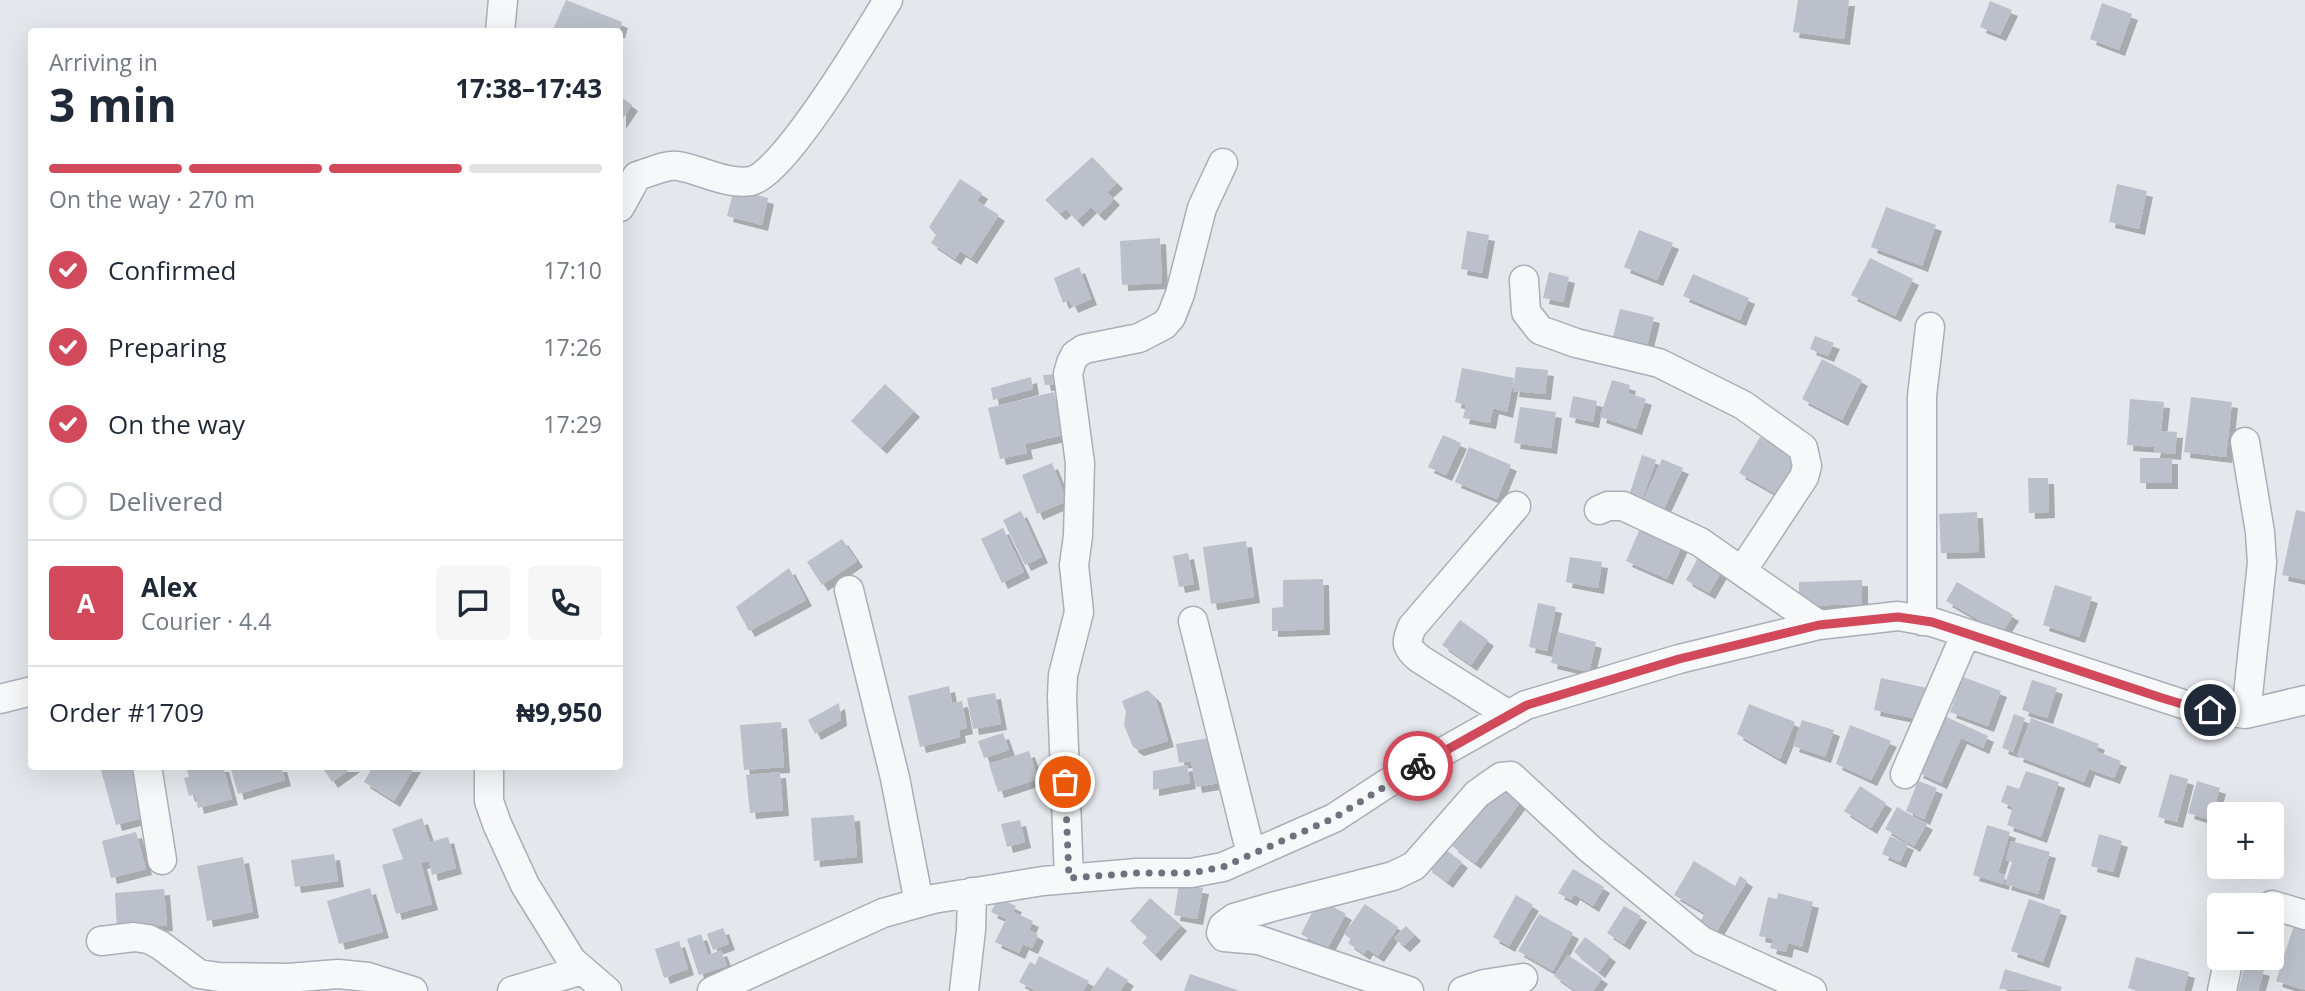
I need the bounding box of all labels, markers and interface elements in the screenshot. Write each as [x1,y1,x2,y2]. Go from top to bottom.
text: Arriving in [49,46,158,78]
text: 17:38–17:43 [455,70,602,106]
text: 3 min [49,73,177,135]
text: On the way · 270 m [49,183,255,215]
icon: check [49,251,87,289]
text: Confirmed [108,252,236,288]
text: 17:10 [543,254,602,286]
icon: check [49,328,87,366]
text: Preparing [108,329,226,365]
text: 17:26 [543,331,602,363]
icon: check [49,405,87,443]
text: On the way [108,406,245,442]
text: 17:29 [543,408,602,440]
text: Delivered [108,483,223,519]
button: chat [436,566,510,640]
button: phone [528,566,602,640]
text: Alex [141,569,197,605]
text: A [77,585,95,621]
text: Courier · 4.4 [141,605,271,637]
pin [2180,680,2240,740]
icon: home [2191,691,2229,729]
text: Order #1709 [49,694,204,730]
text: ₦9,950 [516,694,602,730]
courier [1383,731,1453,801]
icon: bike [1399,747,1437,785]
pin [1035,752,1095,812]
icon: bag [1046,763,1084,801]
map controls [2207,802,2284,970]
button: + [2207,802,2284,879]
button: − [2207,893,2284,970]

